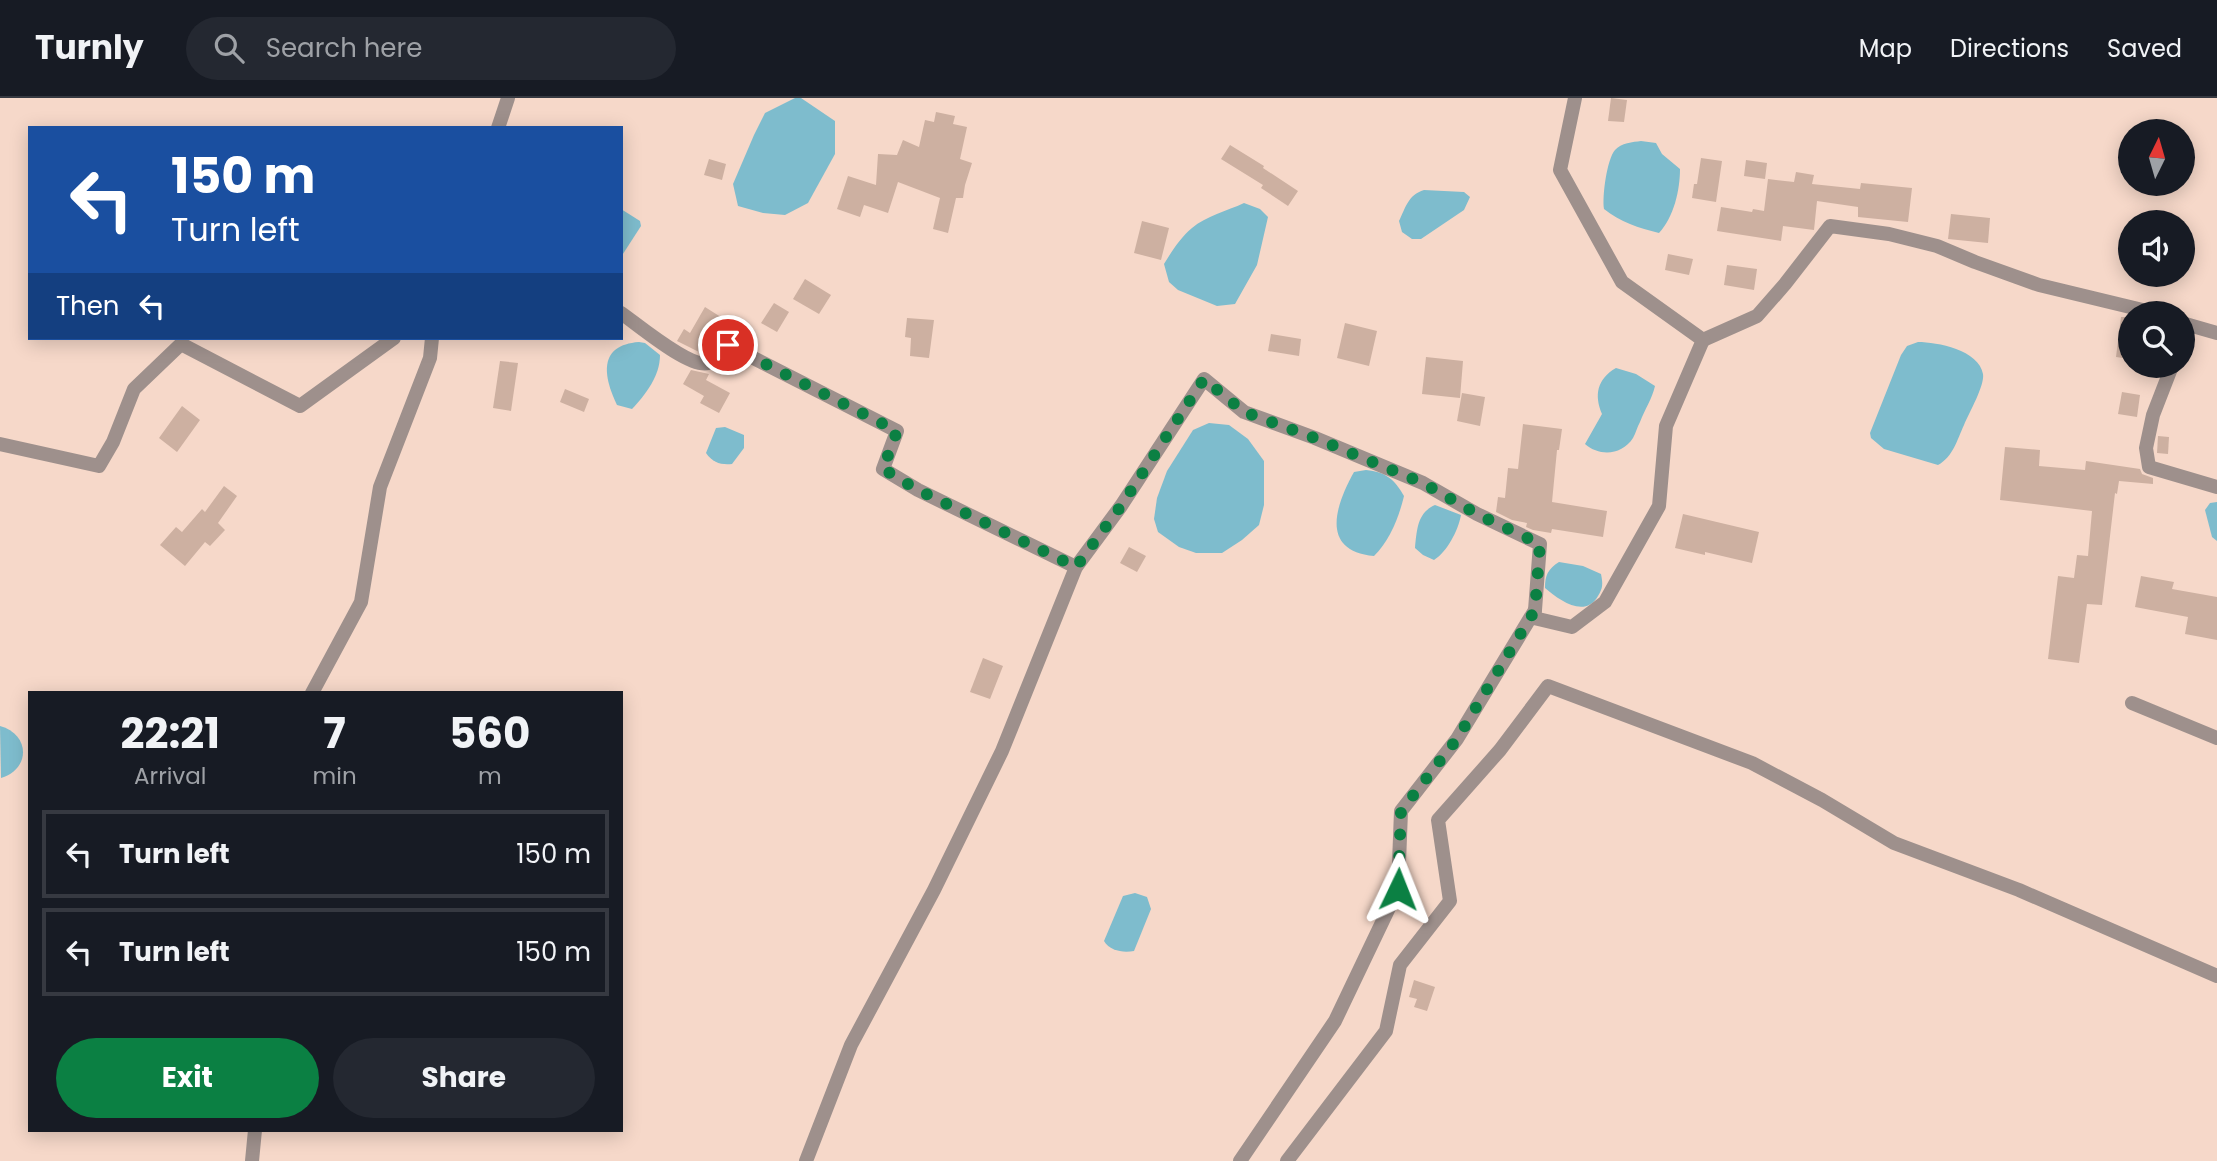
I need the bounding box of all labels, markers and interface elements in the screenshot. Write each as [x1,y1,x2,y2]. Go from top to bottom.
search box [186,17,676,80]
text: Turnly [35,24,144,71]
icon: search [210,29,248,67]
text: Search here [266,30,422,66]
text: Map [1859,32,1912,65]
text: Directions [1950,32,2069,65]
text: Saved [2107,32,2182,65]
north arrow [2118,119,2194,196]
map controls [2118,119,2195,378]
text: 150 m [171,142,316,210]
icon: left [56,154,147,245]
text: Turn left [171,207,300,252]
button: sound [2118,210,2195,287]
icon: left [133,287,171,325]
text: Then [56,288,119,324]
button: search [2118,301,2195,378]
pin [698,315,758,375]
icon: arrive [709,326,747,364]
text: 22:21 [120,704,220,763]
text: 7 [323,704,346,763]
text: 560 [449,704,531,763]
text: Arrival [134,760,206,792]
text: min [313,760,357,792]
text: m [478,760,502,792]
icon: left [60,835,98,873]
text: Turn left [119,836,230,872]
text: 150 m [516,836,591,872]
position arrow [1361,852,1435,926]
icon: left [60,933,98,971]
text: Turn left [119,934,230,970]
text: 150 m [516,934,591,970]
button: Exit [56,1038,319,1118]
button: Share [333,1038,595,1118]

